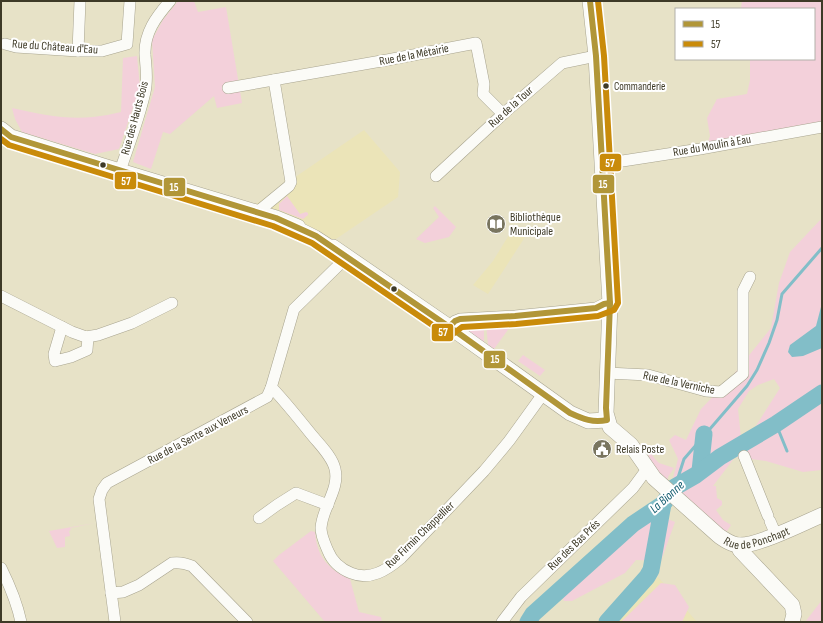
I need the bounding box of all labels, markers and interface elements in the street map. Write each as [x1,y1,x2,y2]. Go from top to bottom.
legend [675,8,815,60]
text: 15 [711,17,720,32]
street label: Rue du Château d'Eau [12,37,98,57]
text: 57 [711,37,721,52]
street label: Rue de la Métairie [378,41,450,69]
street label: Rue des Hauts Bois [118,79,152,157]
place label: Commanderie [614,80,666,93]
marker: Commanderie [601,81,611,91]
street label: Rue de la Tour [485,83,537,131]
street label: Rue du Moulin à Eau [672,132,752,160]
line badge: 57 [599,153,622,172]
text: 57 [605,157,615,170]
unlabelled marker [98,160,108,170]
line badge: 57 [114,171,137,190]
line badge: 15 [592,174,615,194]
text: 57 [121,175,131,188]
line badge: 15 [163,177,186,197]
text: 15 [598,178,608,191]
text: 15 [169,181,179,194]
place label: Bibliothèque Municipale [510,210,561,239]
library icon: Bibliothèque Municipale [485,213,507,235]
unlabelled marker [389,284,399,294]
line badge: 57 [431,323,454,342]
text: 57 [438,326,448,339]
line badge: 15 [483,350,506,369]
text: 15 [490,353,500,366]
street label: Rue de la Verniche [642,368,717,398]
street label: Rue de la Sente aux Veneurs [145,402,251,468]
public building icon: Relais Poste [591,438,613,460]
place label: Relais Poste [616,442,664,457]
water label: La Bionne [646,477,688,517]
street label: Rue Firmin Chappellier [382,498,458,572]
street label: Rue des Bas Prés [545,516,603,574]
street label: Rue de Ponchapt [721,523,792,553]

